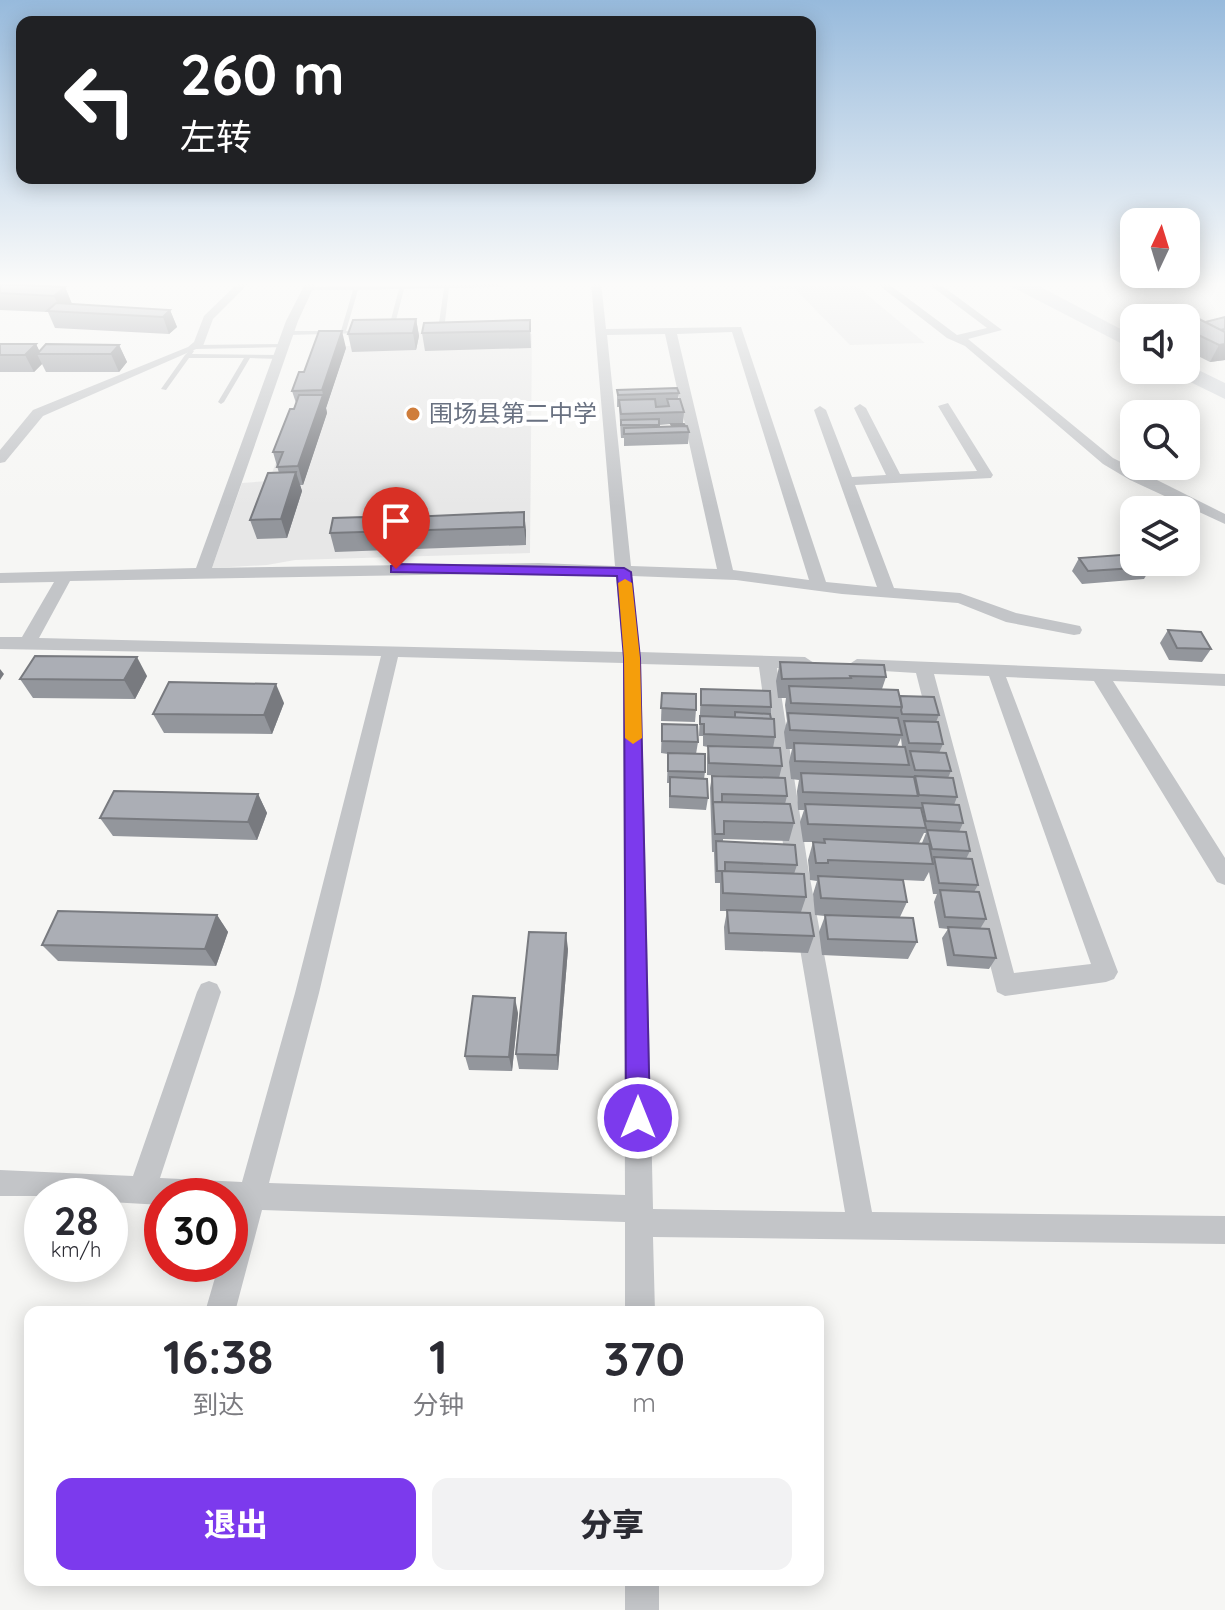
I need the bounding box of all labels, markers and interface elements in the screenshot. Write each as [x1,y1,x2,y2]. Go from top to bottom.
text: 260 m [180,39,345,109]
icon: left [48,48,152,152]
text: 左转 [180,114,252,159]
north arrow [1120,208,1200,288]
map controls [1120,208,1200,576]
button: sound [1120,304,1200,384]
place label: 围场县第二中学 [429,398,597,428]
button: search [1120,400,1200,480]
marker: 围场县第二中学 [404,405,422,423]
pin [362,487,430,569]
button: layers [1120,496,1200,576]
icon: arrive [374,499,418,543]
position arrow [596,1076,680,1160]
speed limit sign: 30 [144,1178,248,1282]
text: 28 [54,1195,98,1245]
text: km/h [51,1237,101,1262]
text: 16:38 [163,1326,273,1386]
text: 1 [429,1326,448,1386]
text: 370 [603,1328,685,1388]
text: m [632,1386,656,1419]
text: 到达 [192,1388,244,1421]
text: 分钟 [412,1388,464,1421]
button: 退出 [56,1478,416,1570]
button: 分享 [432,1478,792,1570]

